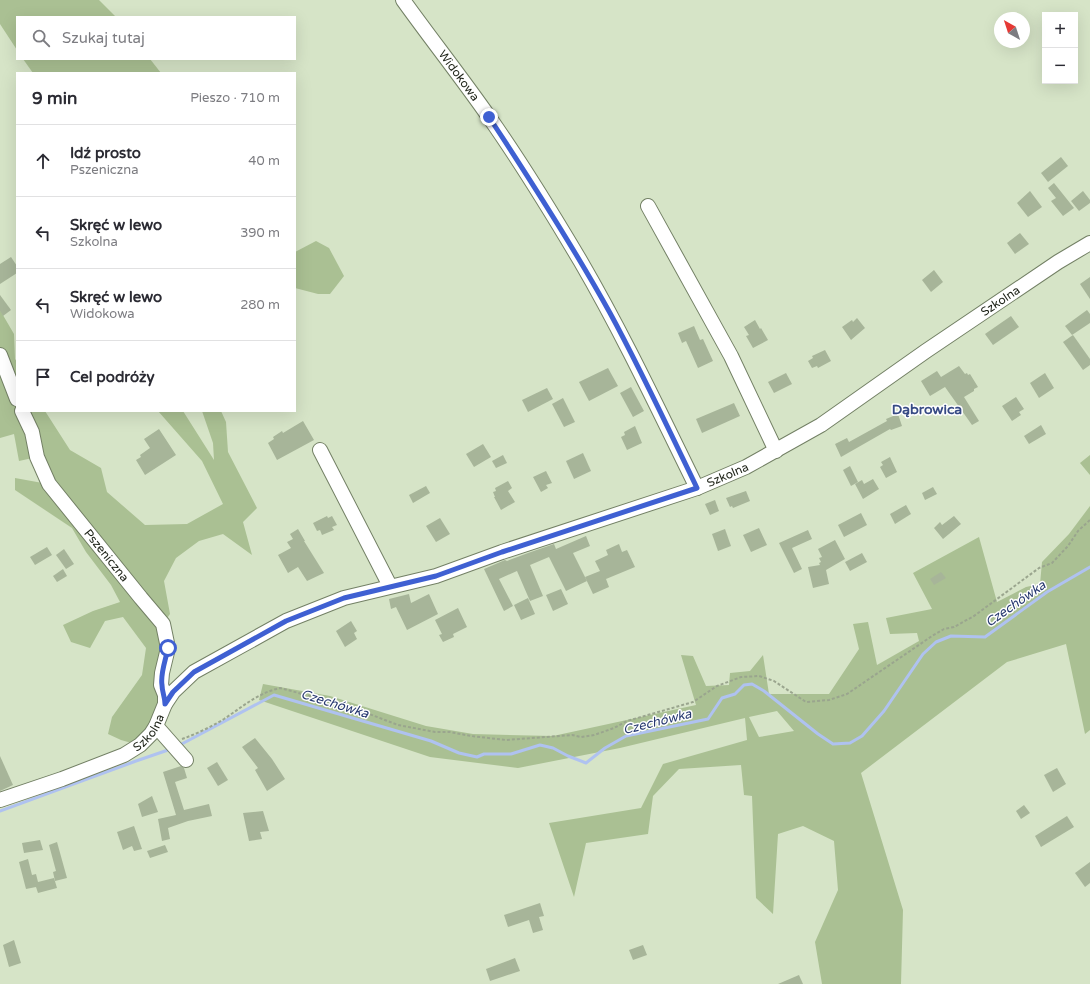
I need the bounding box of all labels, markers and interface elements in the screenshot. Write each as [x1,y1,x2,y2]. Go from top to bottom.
north arrow [994,12,1030,48]
map controls [1042,12,1078,84]
button: + [1042,12,1078,48]
search box [16,16,296,60]
icon: search [30,27,52,49]
text: Szukaj tutaj [62,29,145,47]
street label: Widokowa [435,47,482,104]
button: − [1042,48,1078,84]
text: 9 min [32,88,77,109]
text: Pieszo · 710 m [190,90,280,106]
route end [480,108,498,126]
text: Idź prosto [70,144,141,162]
icon: ahead [32,150,54,172]
text: 40 m [248,153,280,169]
text: Pszeniczna [70,162,139,178]
text: Skręć w lewo [70,216,162,234]
icon: left [32,222,54,244]
text: 390 m [240,225,280,241]
text: Szkolna [70,234,118,250]
street label: Szkolna [978,283,1023,319]
text: Skręć w lewo [70,288,162,306]
icon: left [32,294,54,316]
text: 280 m [240,297,280,313]
text: Widokowa [70,306,135,322]
icon: arrive [32,366,54,388]
text: Cel podróży [70,368,155,386]
district label: Dąbrowica [892,401,962,418]
street label: Szkolna [705,460,751,490]
street label: Pszeniczna [81,526,132,584]
water label: Czechówka [982,577,1049,630]
route start [159,639,177,657]
water label: Czechówka [299,686,371,722]
water label: Czechówka [621,706,694,738]
street label: Szkolna [130,712,167,755]

